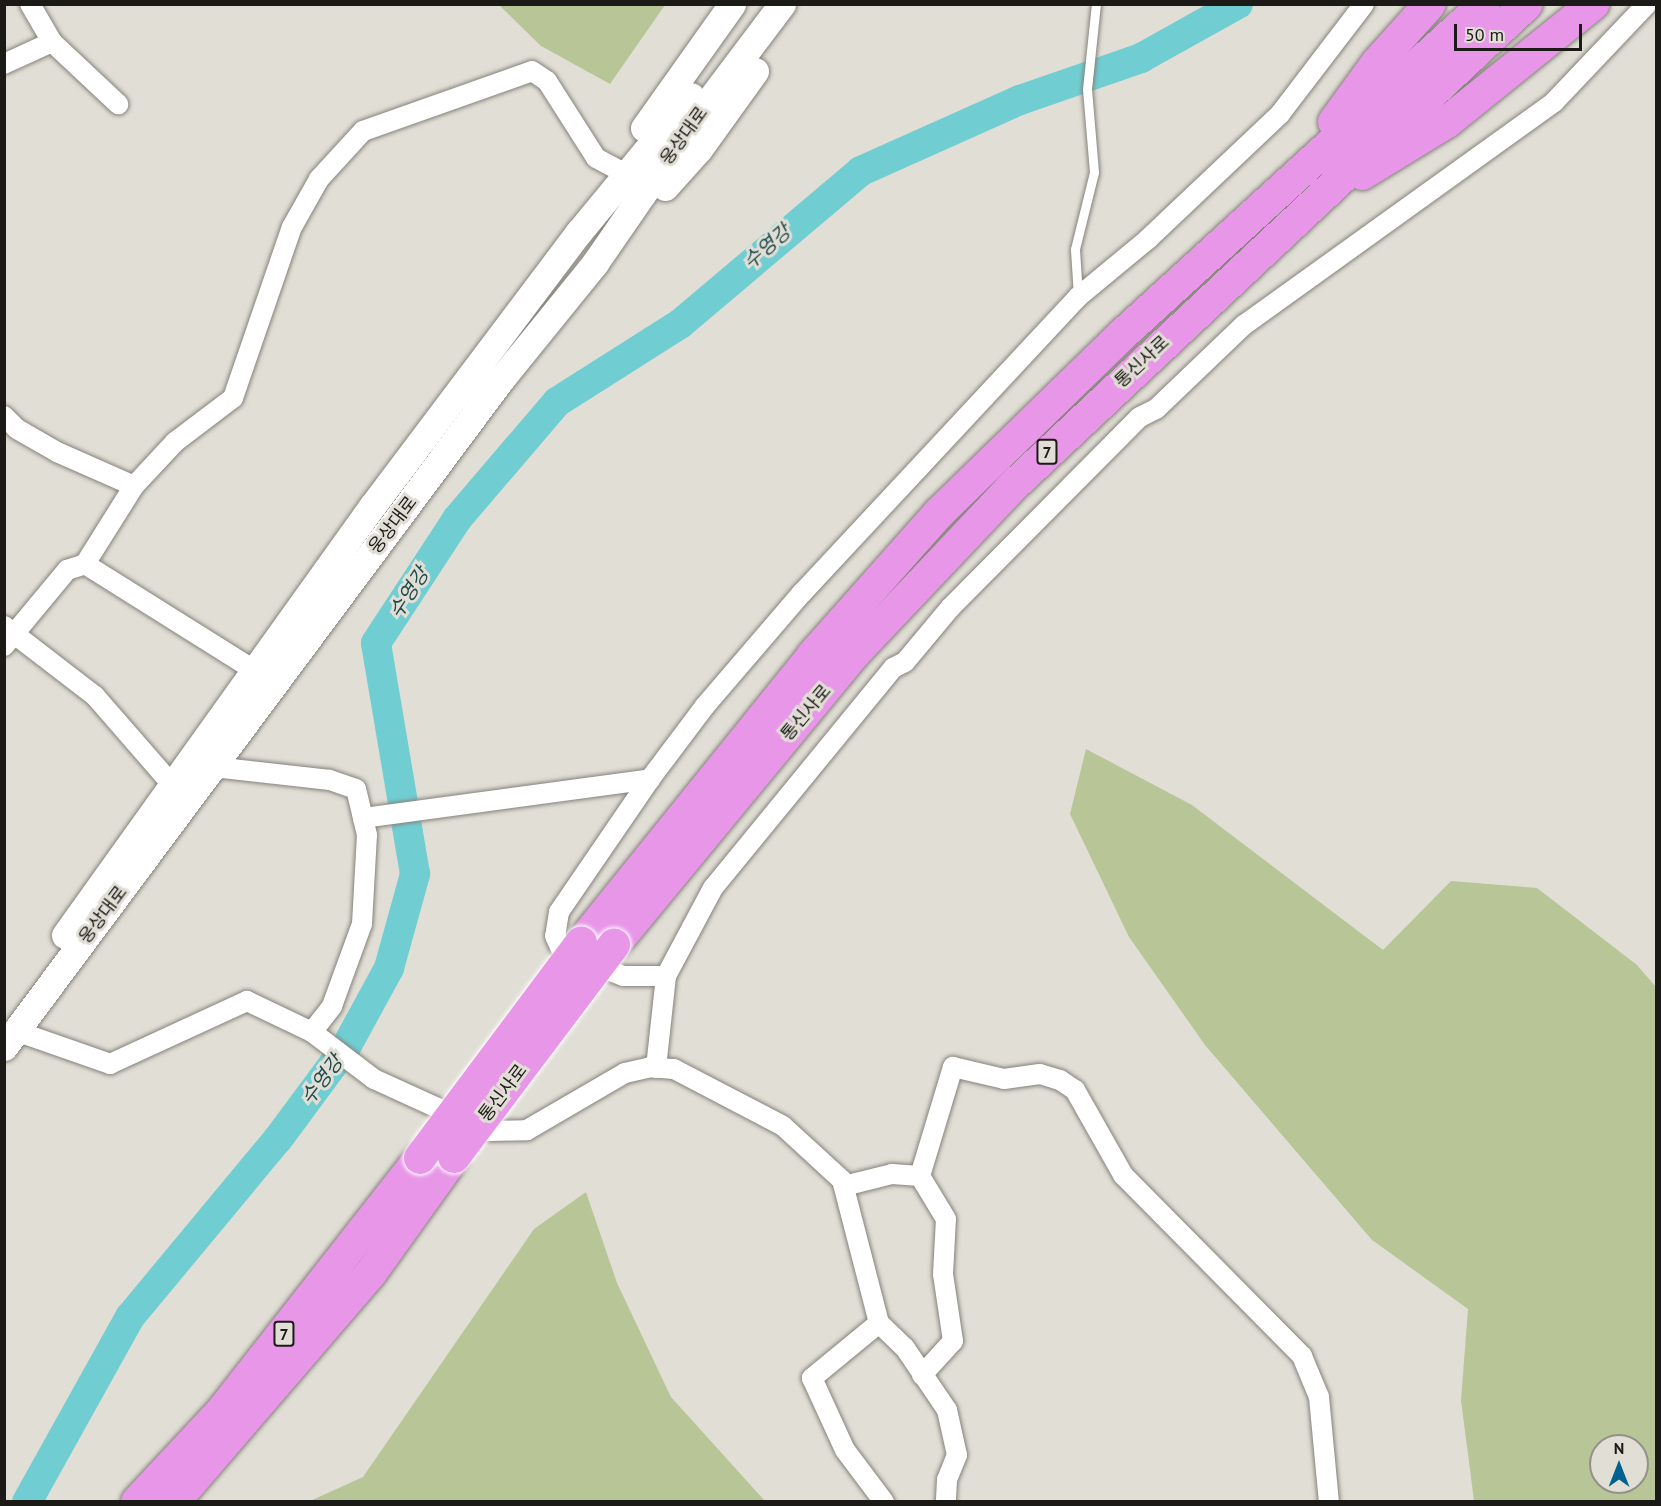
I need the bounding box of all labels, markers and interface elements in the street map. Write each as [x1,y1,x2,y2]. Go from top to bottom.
scale bar [1457,12,1584,50]
text: 50 m [1465,23,1504,46]
street label: 웅상대로 [656,103,712,169]
water label: 수영강 [738,220,796,274]
street label: 통신사로 [1110,332,1174,392]
road number: 7 [1035,439,1059,465]
street label: 웅상대로 [364,492,422,558]
water label: 수영강 [384,563,434,623]
street label: 통신사로 [776,681,836,745]
street label: 웅상대로 [74,882,132,948]
water label: 수영강 [296,1051,348,1109]
street label: 통신사로 [474,1060,532,1126]
road number: 7 [272,1321,296,1347]
north arrow [1589,1434,1649,1494]
text: N [1614,1438,1624,1458]

